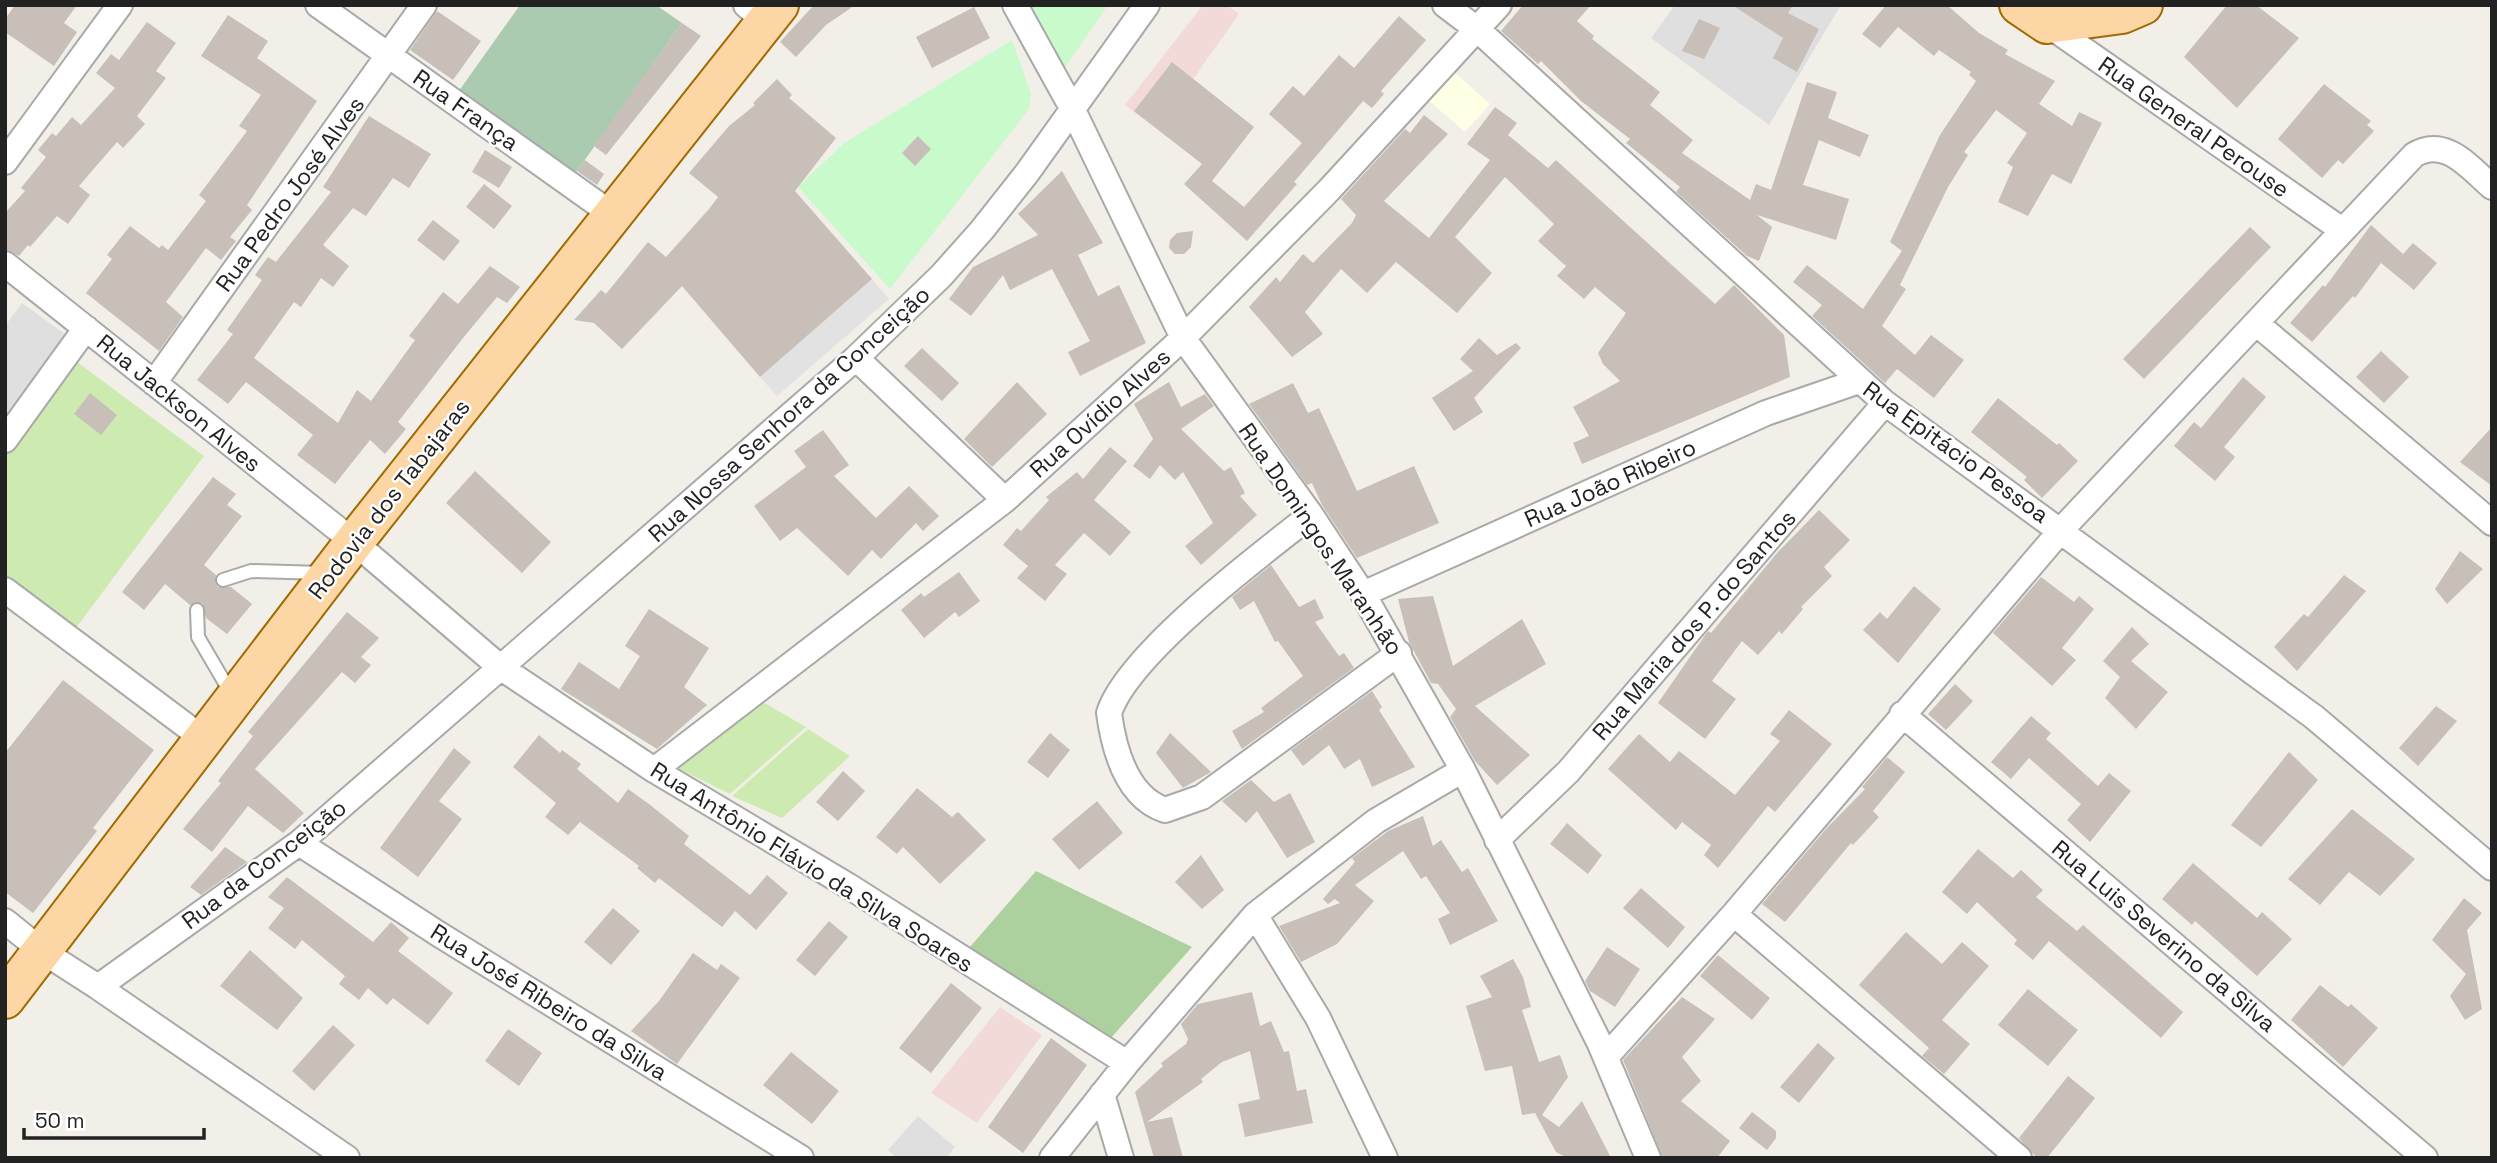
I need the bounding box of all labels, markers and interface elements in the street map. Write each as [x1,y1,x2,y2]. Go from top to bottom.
street label: Rua General Perouse [2093,50,2295,204]
street label: Rua França [407,63,525,157]
street label: Rua Pedro José Alves [209,90,371,298]
street label: Rua Nossa Senhora da Conceição [642,279,936,549]
street label: Rua Jackson Alves [91,327,267,479]
street label: Rua Ovídio Alves [1023,342,1177,484]
street label: Rua Epitácio Pessoa [1857,374,2055,530]
street label: Rodovia dos Tabajaras [301,393,477,605]
street label: Rua Domingos Maranhão [1232,417,1410,661]
street label: Rua João Ribeiro [1520,432,1700,534]
street label: Rua Maria dos P. do Santos [1586,503,1802,747]
street label: Rua Antônio Flávio da Silva Soares [645,755,979,979]
street label: Rua da Conceição [176,792,352,936]
street label: Rua Luis Severino da Silva [2046,833,2282,1039]
street label: Rua José Ribeiro da Silva [425,917,673,1087]
scale bar [24,1096,205,1140]
text: 50 m [35,1107,85,1134]

